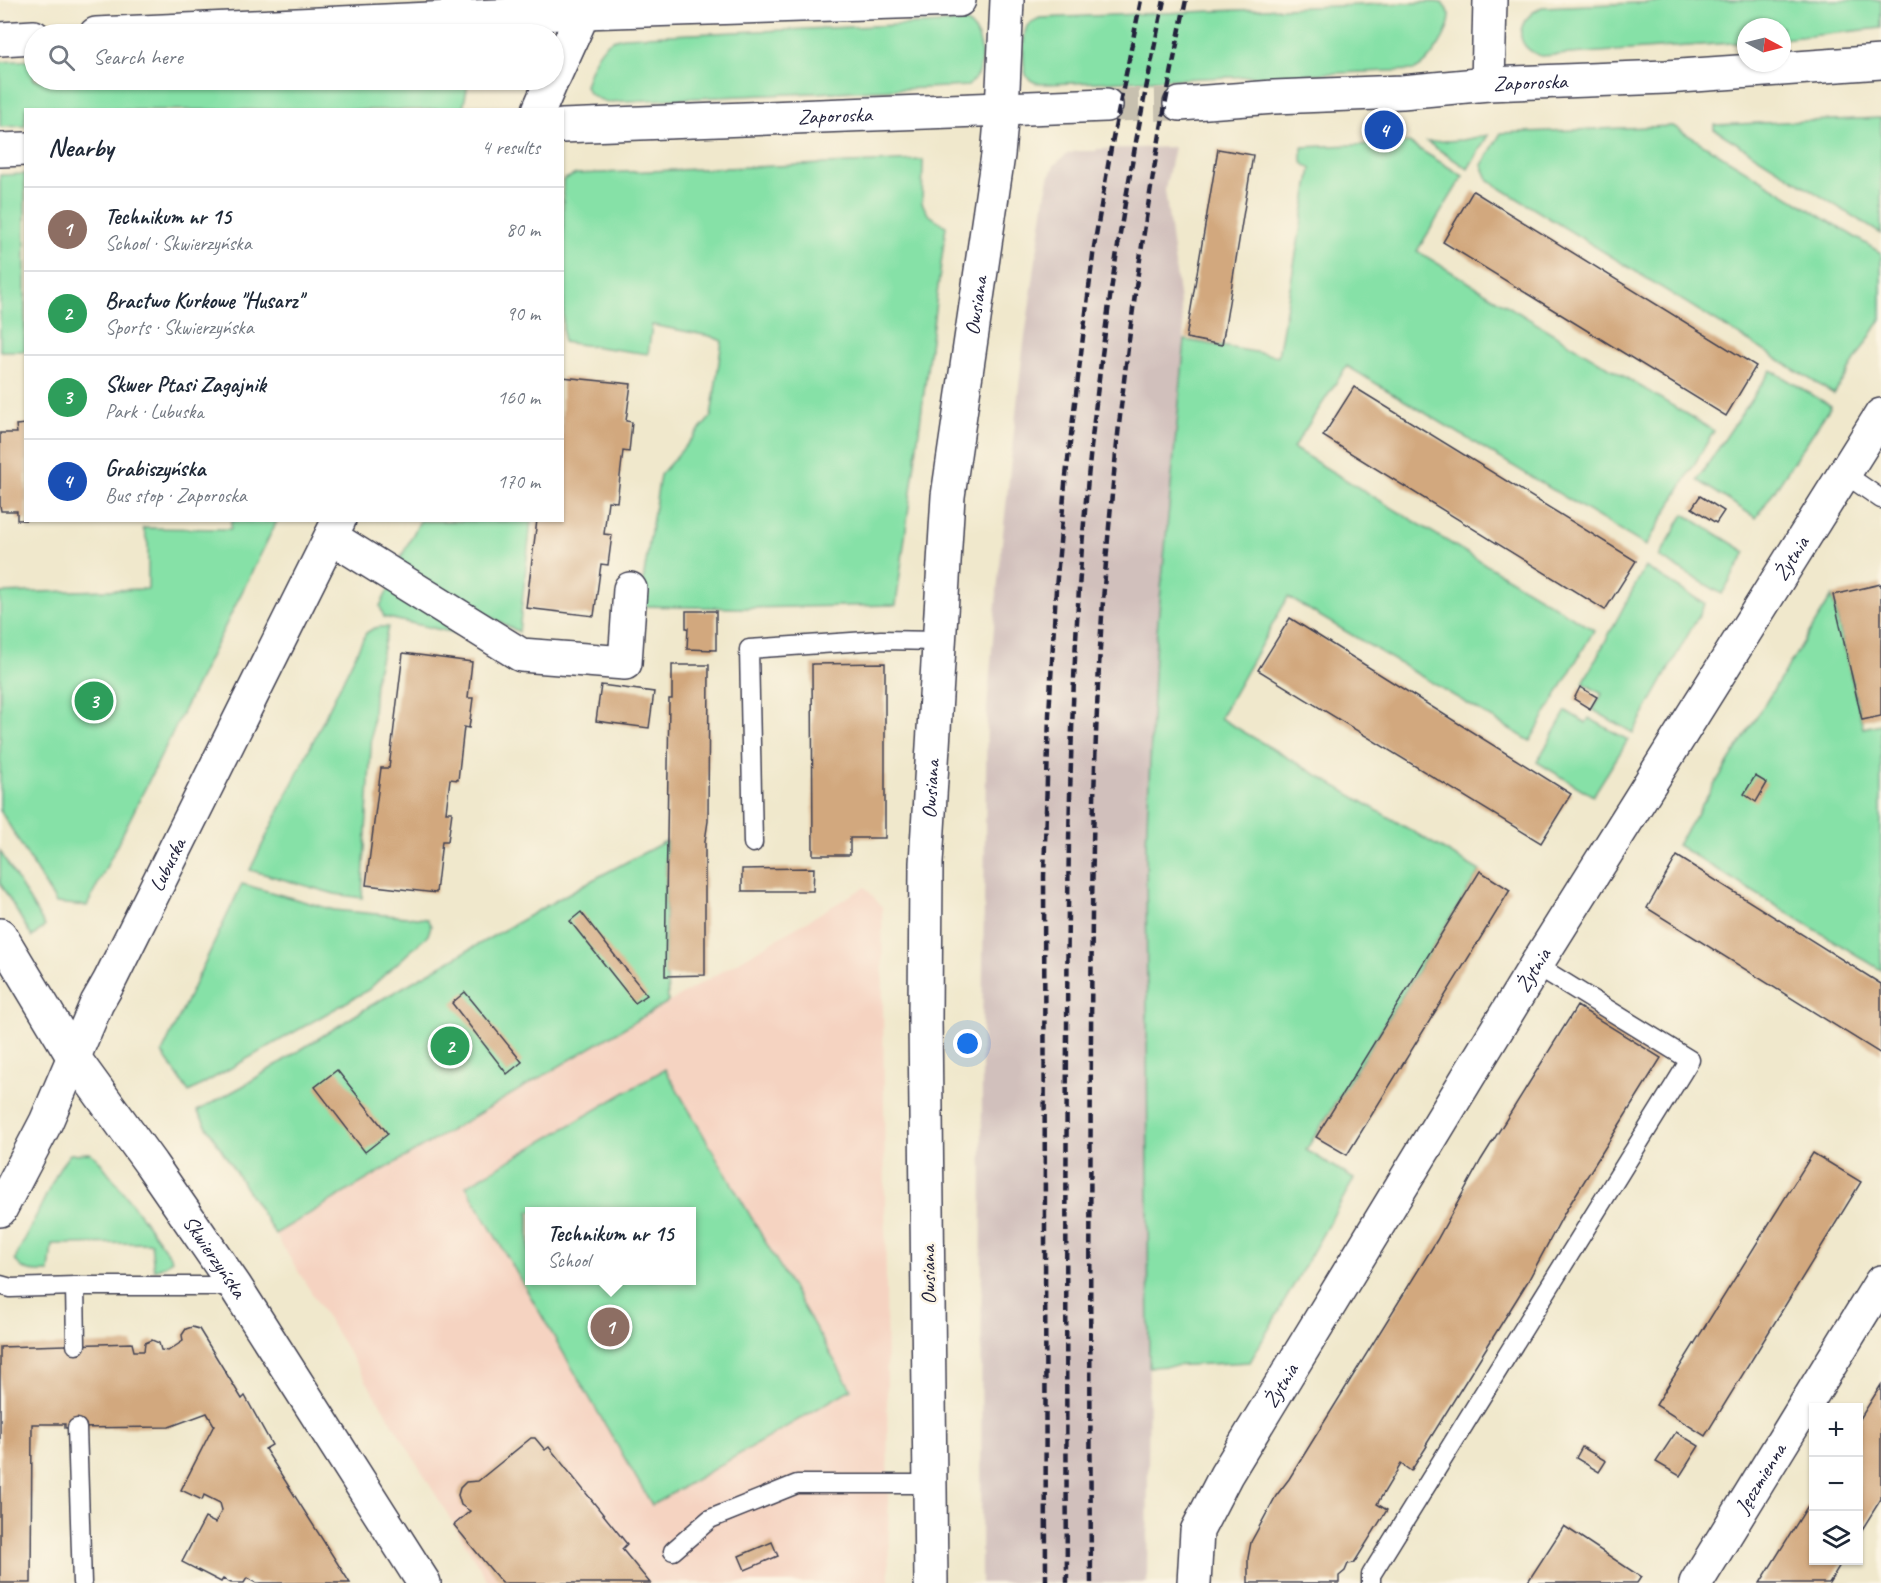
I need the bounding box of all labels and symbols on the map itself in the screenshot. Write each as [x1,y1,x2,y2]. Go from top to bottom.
north arrow [1737,18,1791,72]
street label: Zaporoska [1493,68,1570,97]
street label: Zaporoska [797,101,874,130]
pin: 4 [1364,108,1404,152]
street label: Owsiana [959,272,993,337]
street label: Żytnia [1768,530,1815,585]
pin: 3 [74,678,113,724]
street label: Owsiana [916,757,945,819]
street label: Lubuska [143,832,193,896]
street label: Żytnia [1510,942,1557,997]
pin: 2 [430,1024,470,1068]
your location [953,1029,982,1058]
street label: Skwierzyńska [177,1210,253,1304]
street label: Owsiana [914,1243,942,1305]
pin: 1 [590,1304,630,1350]
street label: Żytnia [1257,1357,1305,1412]
street label: Jęczmienna [1729,1436,1793,1519]

